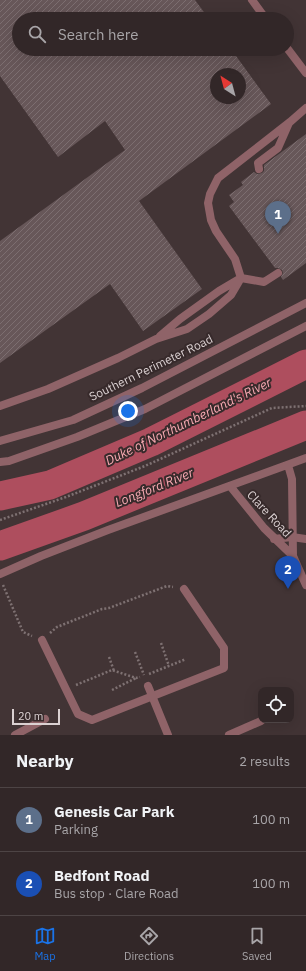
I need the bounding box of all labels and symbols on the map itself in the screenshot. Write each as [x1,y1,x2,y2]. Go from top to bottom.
north arrow [210,68,246,104]
pin: 1 [265,201,291,234]
street label: Southern Perimeter Road [86,331,215,404]
water label: Duke of Northumberland's River [102,373,275,469]
your location [118,401,138,421]
water label: Longford River [112,464,197,511]
street label: Clare Road [244,487,295,540]
pin: 2 [275,556,301,589]
scale bar [12,707,60,726]

